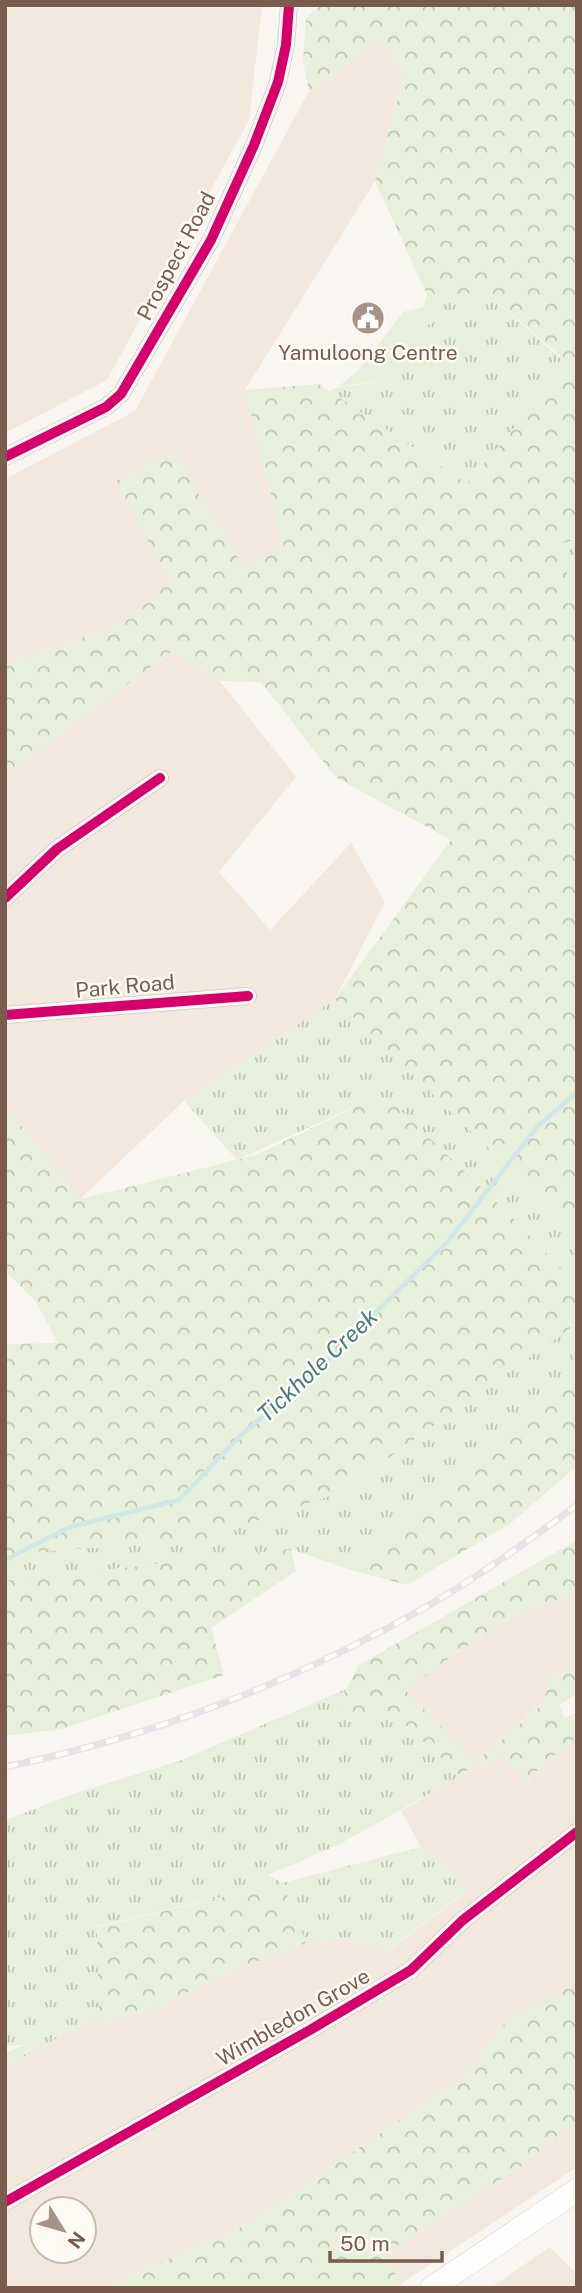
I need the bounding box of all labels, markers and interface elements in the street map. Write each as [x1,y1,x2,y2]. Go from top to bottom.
street label: Prospect Road [132,187,220,325]
public building icon: Yamuloong Centre [349,299,387,337]
place label: Yamuloong Centre [278,340,458,365]
street label: Park Road [74,969,176,1003]
water label: Tickhole Creek [251,1302,383,1427]
street label: Wimbledon Grove [212,1963,374,2071]
north arrow [28,2195,98,2265]
scale bar [330,2220,442,2264]
text: N [63,2228,90,2253]
text: 50 m [340,2231,390,2256]

